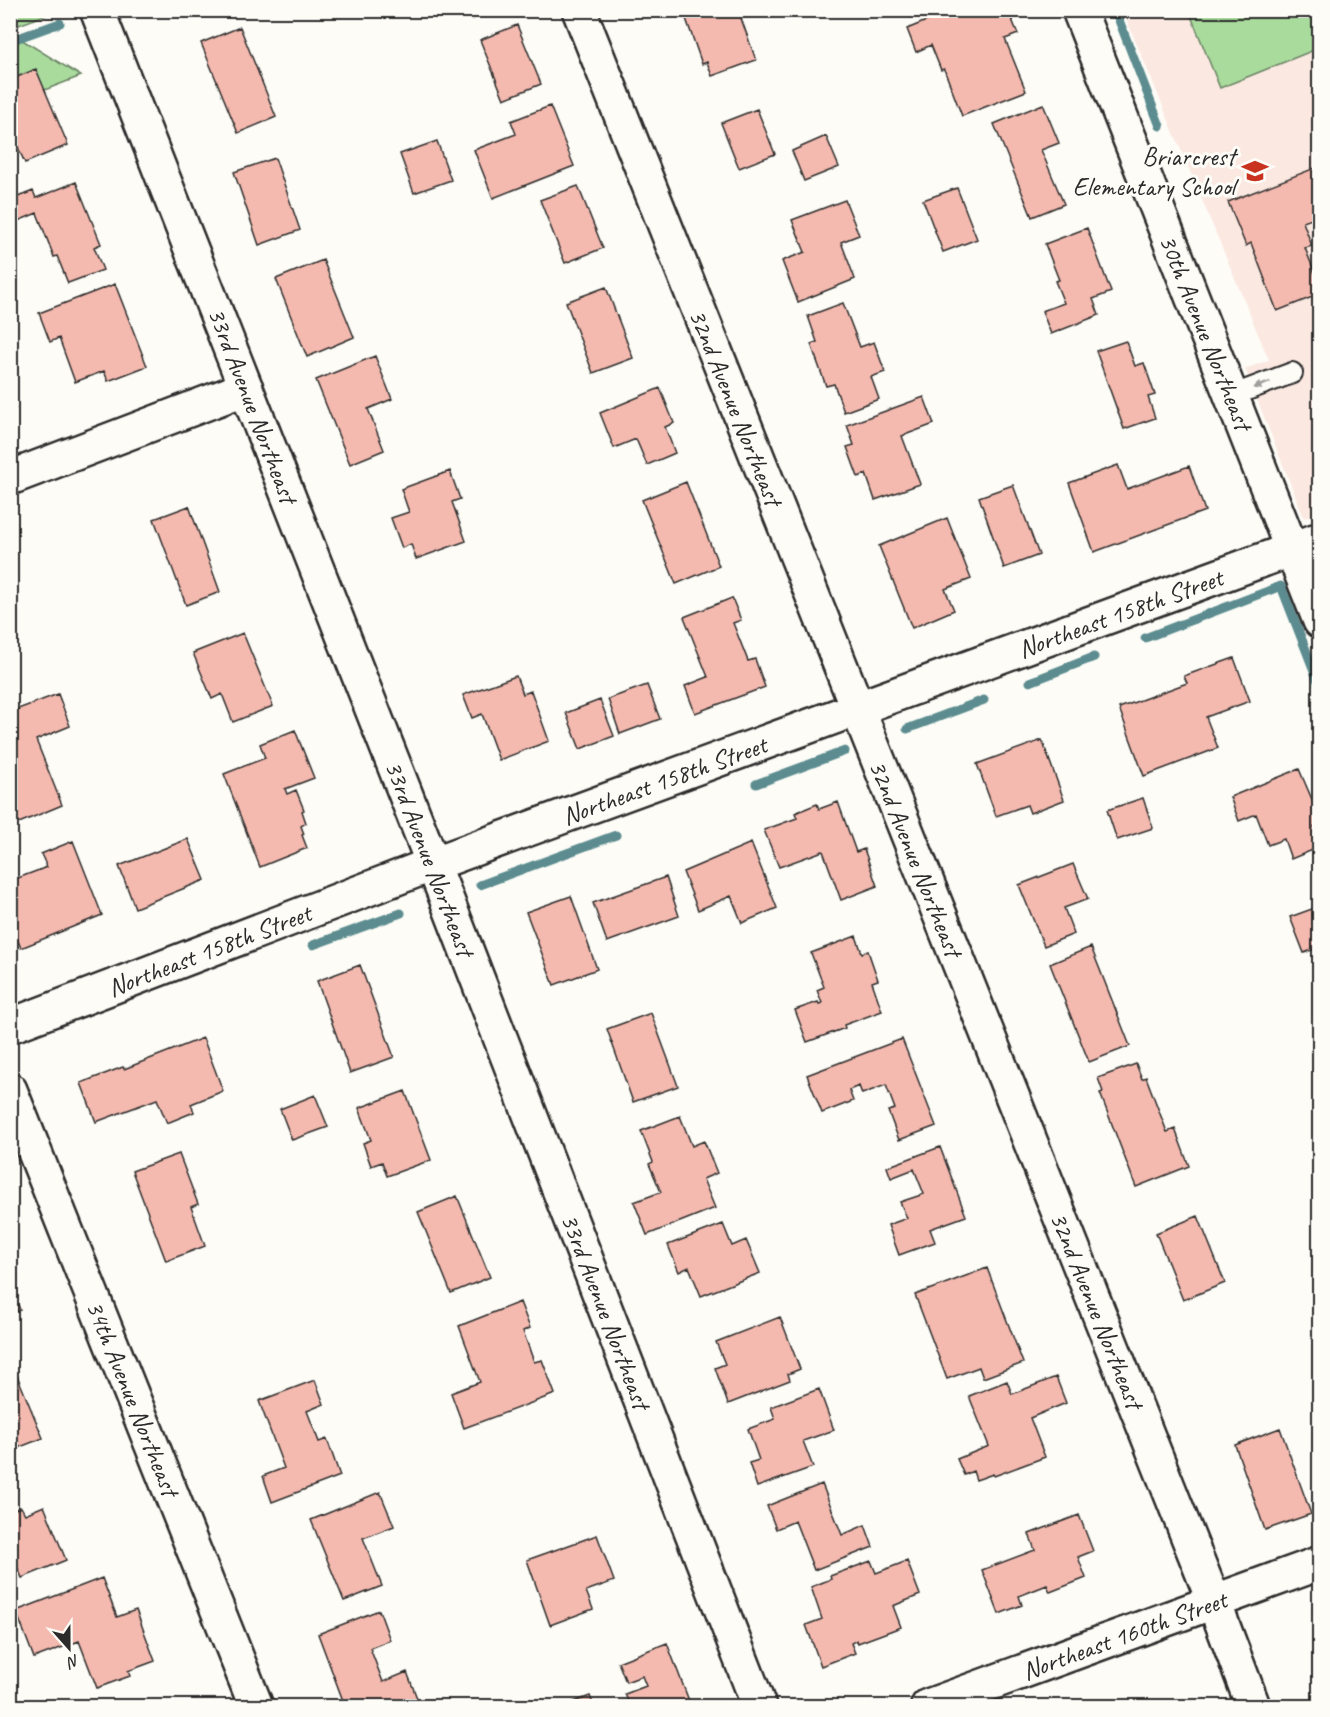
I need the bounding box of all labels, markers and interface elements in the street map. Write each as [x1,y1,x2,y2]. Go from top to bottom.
place label: Briarcrest Elementary School [1073,140,1240,203]
school or university icon: Briarcrest Elementary School [1240,156,1270,186]
street label: 30th Avenue Northeast [1151,230,1261,438]
street label: 33rd Avenue Northeast [200,303,306,511]
street label: 32nd Avenue Northeast [681,304,791,513]
one-way arrow [1253,380,1271,390]
street label: Northeast 158th Street [1013,560,1229,666]
street label: Northeast 158th Street [557,727,773,833]
street label: 32nd Avenue Northeast [861,755,971,964]
street label: 33rd Avenue Northeast [377,756,483,964]
street label: Northeast 158th Street [103,896,318,1004]
street label: 32nd Avenue Northeast [1042,1207,1152,1416]
street label: 33rd Avenue Northeast [553,1209,659,1417]
street label: 34th Avenue Northeast [78,1296,188,1504]
street label: Northeast 160th Street [1017,1582,1233,1688]
north arrow [39,1618,99,1678]
text: N [63,1650,82,1673]

